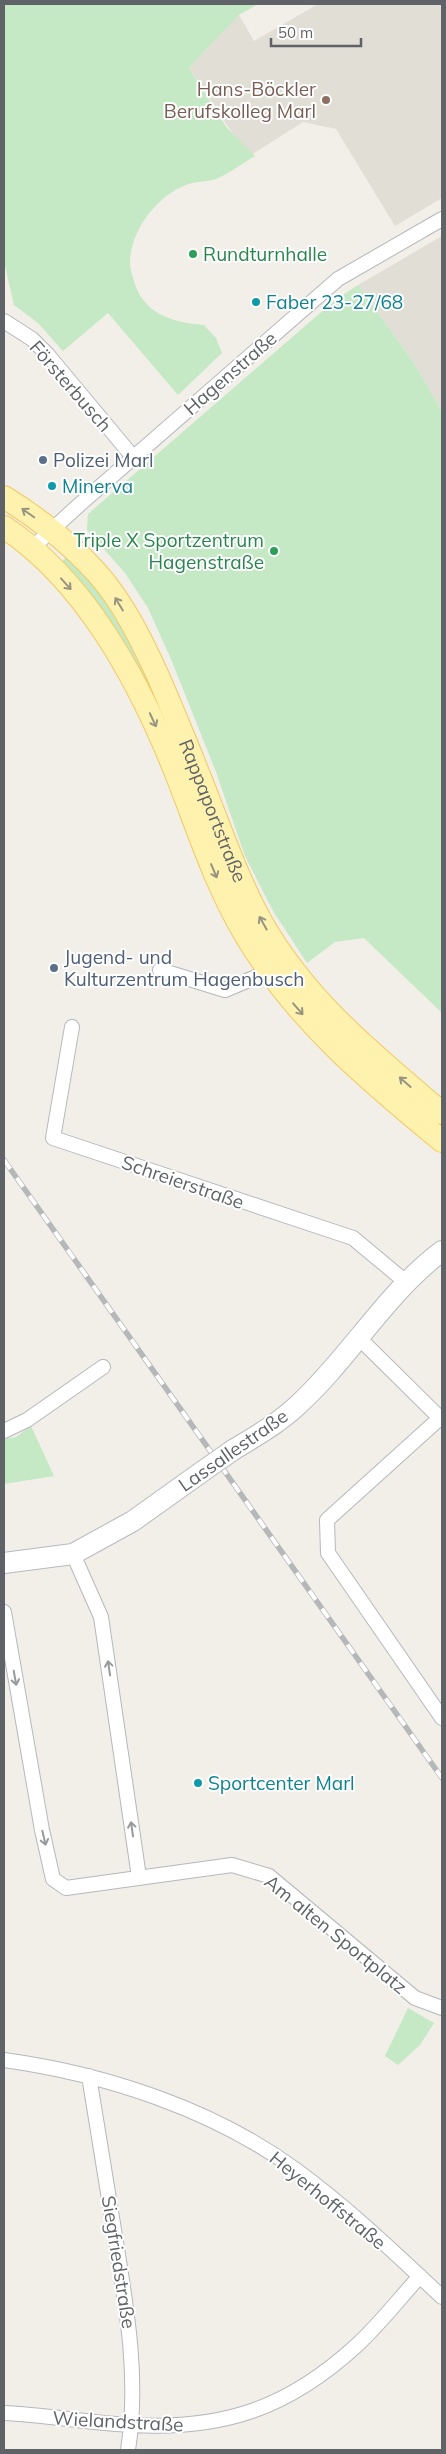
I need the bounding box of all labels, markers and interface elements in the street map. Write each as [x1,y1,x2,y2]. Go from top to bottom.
scale bar [271,15,361,47]
text: 50 m [278,23,313,42]
place label: Hans-Böckler Berufskolleg Marl [164,77,316,123]
marker: Hans-Böckler Berufskolleg Marl [320,94,332,106]
place label: Rundturnhalle [203,242,327,266]
marker: Rundturnhalle [187,248,199,260]
place label: Faber 23-27/68 [266,290,403,314]
marker: Faber 23-27/68 [250,296,262,308]
street label: Hagenstraße [179,326,281,420]
street label: Försterbusch [25,335,117,437]
place label: Polizei Marl [53,448,153,472]
marker: Polizei Marl [37,454,49,466]
place label: Minerva [62,474,133,498]
marker: Minerva [46,480,58,492]
one-way arrow [22,507,35,518]
place label: Triple X Sportzentrum Hagenstraße [74,528,264,574]
marker: Triple X Sportzentrum Hagenstraße [268,545,280,557]
one-way arrow [60,578,72,591]
one-way arrow [114,598,124,612]
one-way arrow [149,712,158,727]
street label: Rappaportstraße [174,736,252,886]
one-way arrow [210,863,220,878]
one-way arrow [258,915,268,930]
place label: Jugend- und Kulturzentrum Hagenbusch [64,945,304,991]
marker: Jugend- und Kulturzentrum Hagenbusch [48,962,60,974]
one-way arrow [292,1003,303,1016]
one-way arrow [399,1076,412,1087]
street label: Schreierstraße [119,1150,247,1214]
street label: Lassallestraße [174,1403,292,1497]
one-way arrow [103,1660,113,1676]
one-way arrow [11,1669,21,1685]
place label: Sportcenter Marl [208,1771,355,1795]
marker: Sportcenter Marl [192,1777,204,1789]
one-way arrow [126,1821,136,1837]
one-way arrow [40,1829,49,1845]
street label: Am alten Sportplatz [260,1869,412,1999]
street label: Heyerhoffstraße [265,2146,391,2254]
street label: Siegfriedstraße [97,2194,141,2330]
street label: Wielandstraße [52,2406,184,2436]

